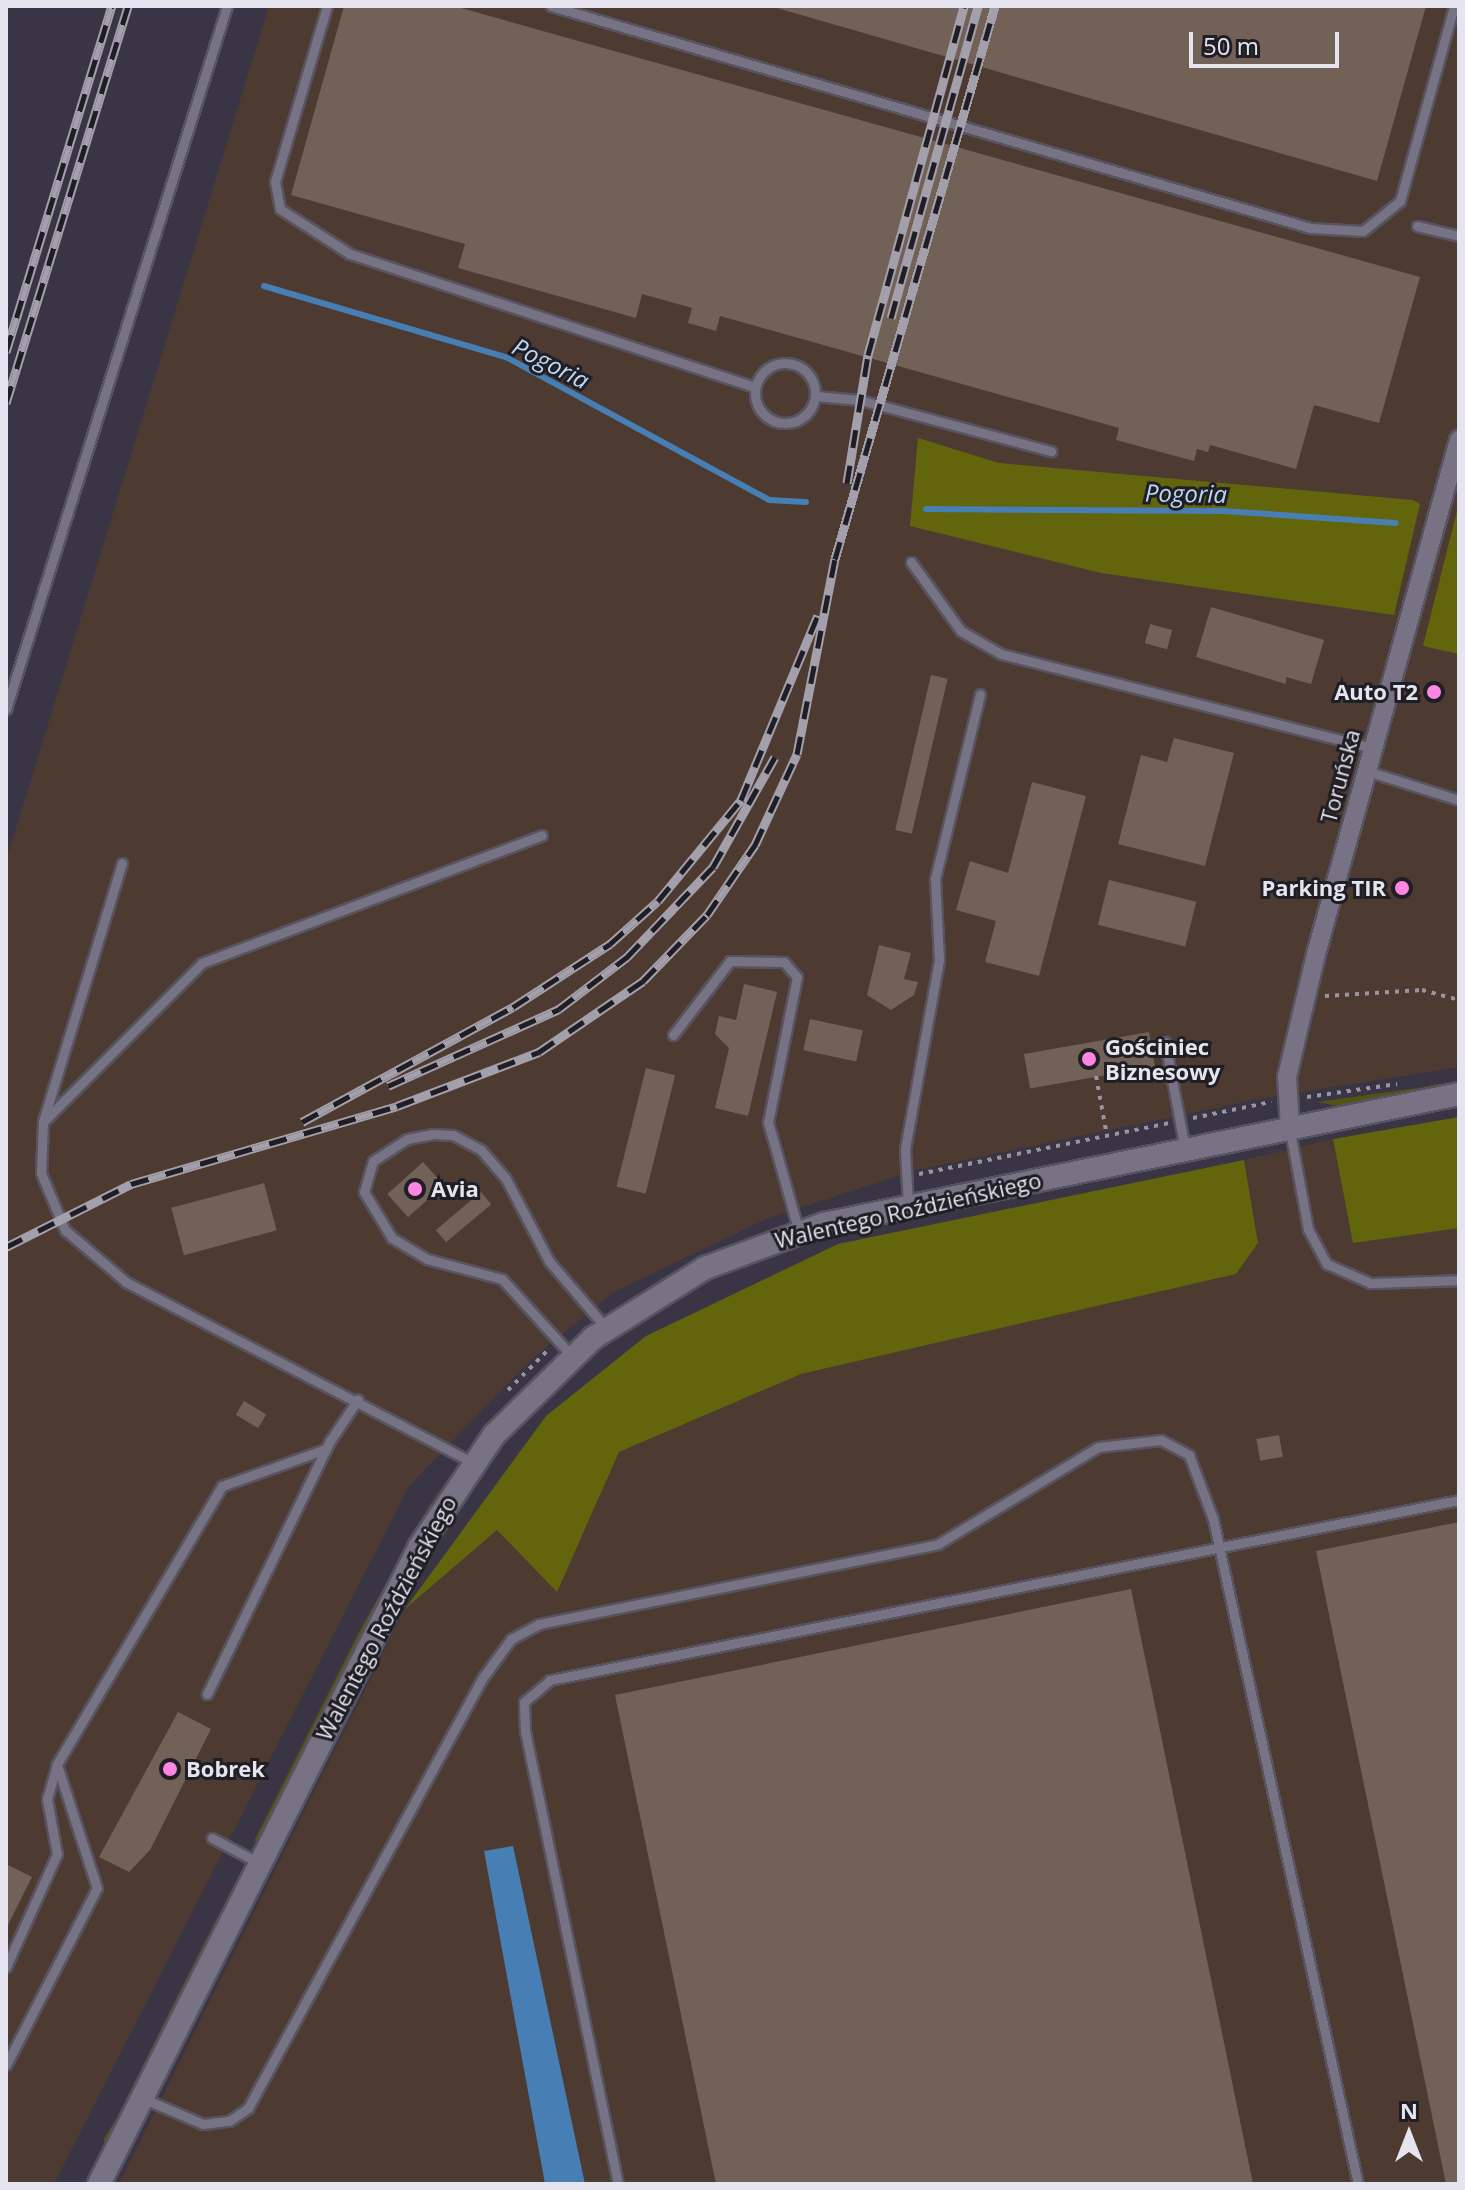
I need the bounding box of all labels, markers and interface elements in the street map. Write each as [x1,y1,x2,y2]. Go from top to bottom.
scale bar [1193,16,1343,66]
text: 50 m [1203,29,1259,62]
water label: Pogoria [508,332,594,394]
water label: Pogoria [1145,478,1227,508]
place label: Auto T2 [1334,679,1418,705]
marker: Auto T2 [1425,683,1443,701]
street label: Toruńska [1315,726,1365,826]
place label: Parking TIR [1261,875,1386,901]
marker: Parking TIR [1393,879,1411,897]
place label: Gościniec Biznesowy [1105,1033,1221,1084]
marker: Gościniec Biznesowy [1080,1050,1098,1068]
street label: Walentego Roździeńskiego [772,1166,1044,1254]
place label: Avia [431,1176,479,1202]
marker: Avia [406,1180,424,1198]
street label: Walentego Roździeńskiego [310,1492,462,1744]
place label: Bobrek [186,1756,265,1782]
marker: Bobrek [161,1760,179,1778]
north arrow [1369,2094,1449,2174]
text: N [1400,2095,1418,2125]

